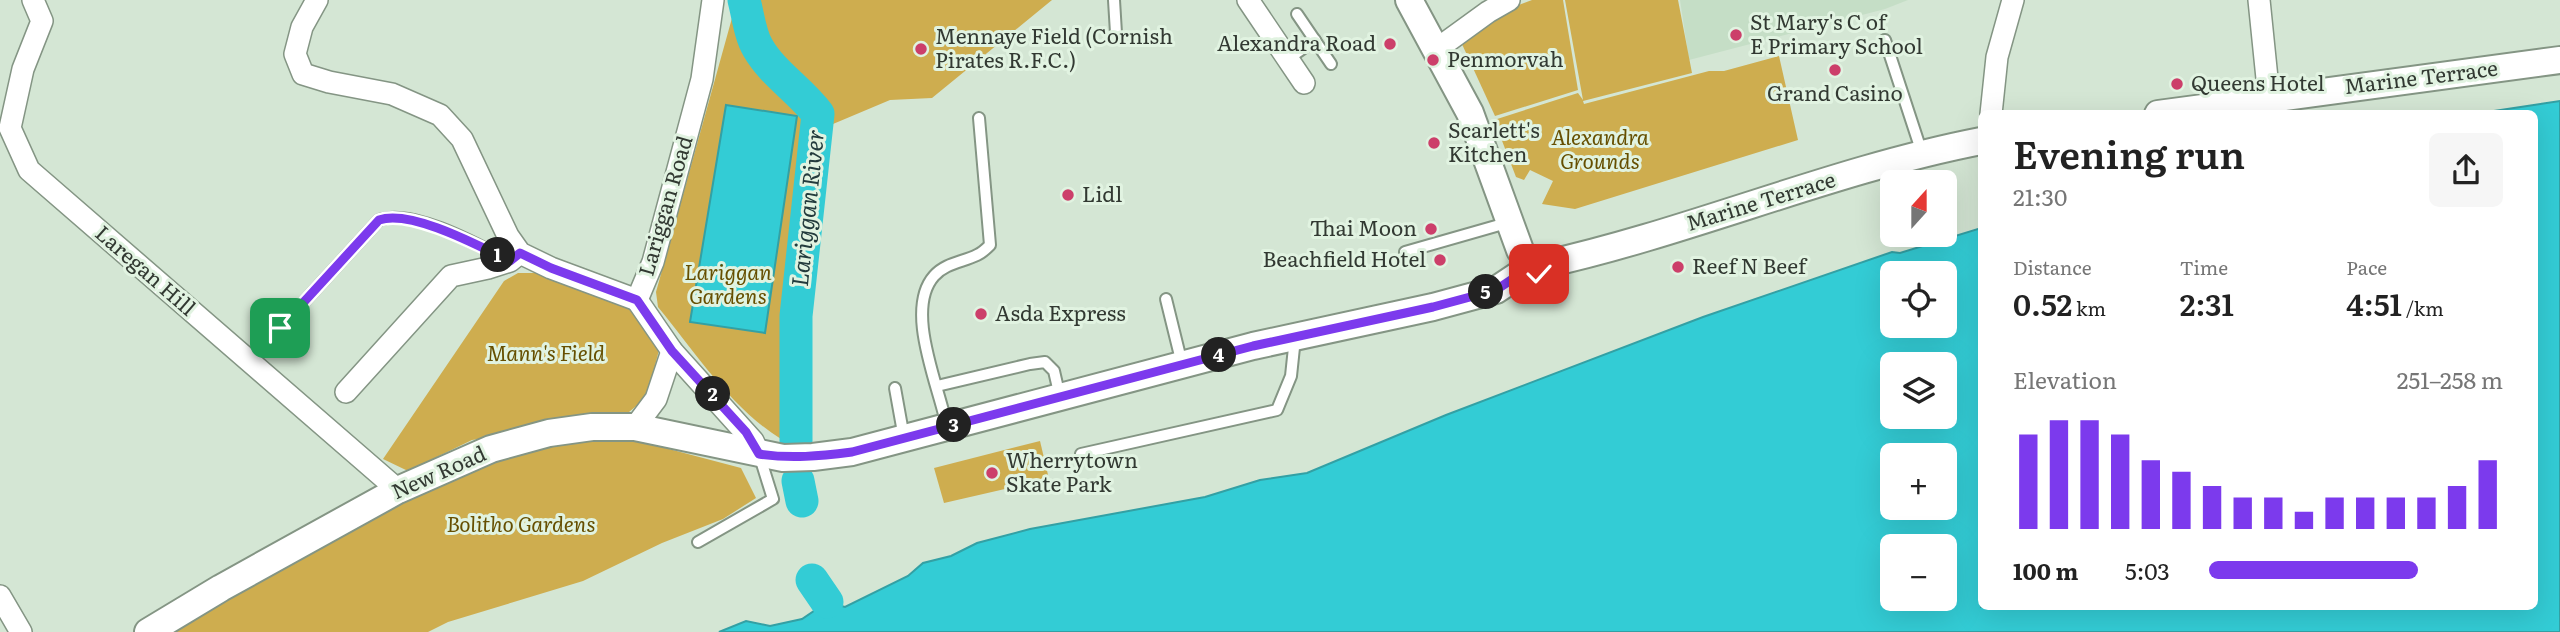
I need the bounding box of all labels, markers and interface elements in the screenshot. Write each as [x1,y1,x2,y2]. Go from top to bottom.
place label: St Mary's C of E Primary School [1750,5,1923,60]
place label: Mennaye Field (Cornish Pirates R.F.C.) [935,19,1173,74]
place label: Alexandra Road [1217,26,1376,57]
marker: St Mary's C of E Primary School [1728,27,1744,43]
marker: Alexandra Road [1382,36,1398,52]
marker: Mennaye Field (Cornish Pirates R.F.C.) [913,41,929,57]
place label: Penmorvah [1447,42,1564,73]
street label: Marine Terrace [2342,51,2499,100]
marker: Penmorvah [1425,52,1441,68]
marker: Grand Casino [1827,62,1843,78]
place label: Queens Hotel [2191,66,2325,97]
place label: Grand Casino [1767,76,1903,107]
marker: Queens Hotel [2169,76,2185,92]
place label: Scarlett's Kitchen [1448,113,1540,168]
park label: Alexandra Grounds [1551,120,1649,175]
text: Evening run [2013,124,2245,181]
water label: Lariggan River [781,128,831,288]
street label: Lariggan Road [629,131,698,279]
button: share [2429,133,2503,207]
marker: Scarlett's Kitchen [1426,135,1442,151]
street label: Marine Terrace [1682,162,1839,237]
north arrow [1880,170,1956,247]
map controls [1880,170,1957,611]
place label: Lidl [1082,177,1122,208]
text: 21:30 [2013,179,2067,213]
marker: Lidl [1060,187,1076,203]
place label: Thai Moon [1310,211,1417,242]
street label: Laregan Hill [89,217,204,322]
marker: Thai Moon [1423,221,1439,237]
pin: 1 [480,238,516,272]
text: 1 [494,240,501,268]
place label: Beachfield Hotel [1262,242,1426,273]
pin [1509,244,1569,304]
place label: Reef N Beef [1692,249,1808,280]
marker: Beachfield Hotel [1432,252,1448,268]
text: Distance [2013,253,2092,281]
text: Time [2180,253,2228,281]
text: Pace [2346,253,2387,281]
park label: Lariggan Gardens [684,255,772,310]
icon: check [1520,255,1558,293]
marker: Reef N Beef [1670,259,1686,275]
button: locate [1880,261,1957,338]
pin: 5 [1468,274,1504,310]
text: 5 [1480,277,1491,305]
text: 0.52 [2013,281,2072,325]
text: 2:31 [2180,281,2234,325]
text: 4:51 [2346,281,2402,325]
text: km [2072,294,2106,322]
text: /km [2402,294,2444,322]
place label: Asda Express [995,296,1126,327]
pin [250,298,310,358]
marker: Asda Express [973,306,989,322]
icon: arrive [261,309,299,347]
park label: Mann's Field [487,336,605,367]
pin: 4 [1202,338,1236,372]
text: 4 [1213,340,1224,368]
button: layers [1880,352,1957,429]
text: Elevation [2013,362,2117,396]
text: 251–258 m [2397,362,2503,396]
pin: 2 [696,376,730,412]
text: 2 [707,379,718,407]
pin: 3 [936,408,972,442]
text: 3 [948,410,959,438]
street label: New Road [386,436,490,505]
place label: Wherrytown Skate Park [1006,443,1138,498]
button: + [1880,443,1957,520]
marker: Wherrytown Skate Park [984,465,1000,481]
park label: Bolitho Gardens [446,507,596,538]
button: − [1880,534,1957,611]
text: 100 m [2013,553,2078,587]
text: 5:03 [2125,553,2170,587]

